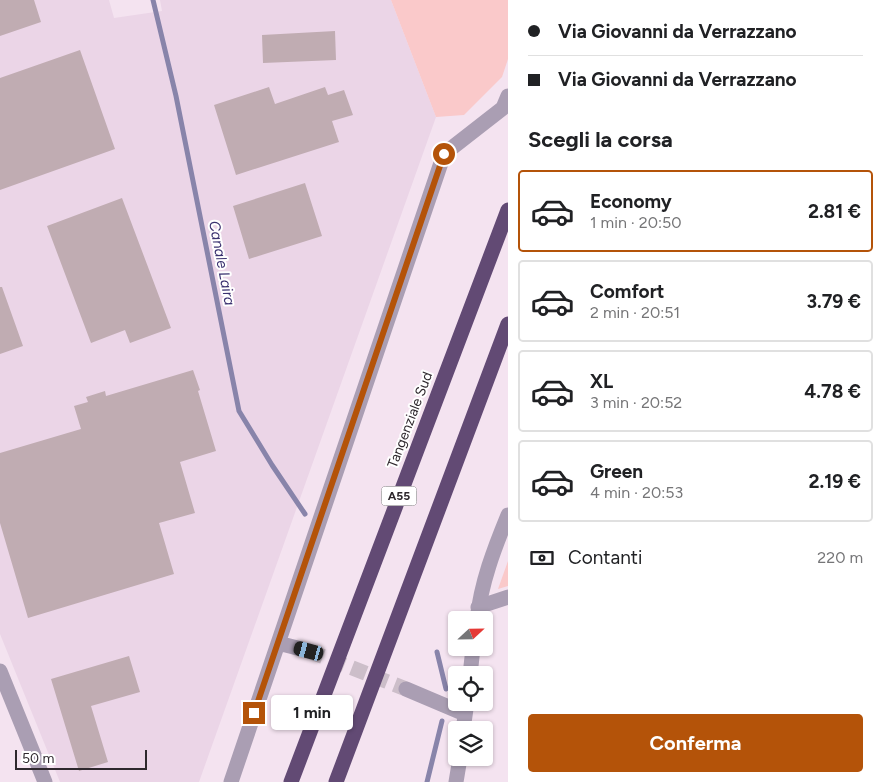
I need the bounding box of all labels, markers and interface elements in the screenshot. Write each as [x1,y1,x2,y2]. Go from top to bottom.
text: Via Giovanni da Verrazzano [558,20,797,43]
text: Via Giovanni da Verrazzano [558,68,797,91]
text: Scegli la corsa [528,126,673,153]
route start [433,143,455,165]
icon: car [530,189,575,234]
text: Economy [590,190,672,213]
text: 2.81 € [808,200,861,223]
text: 1 min · 20:50 [590,213,682,232]
water label: Canale Laira [205,219,239,307]
icon: car [530,279,575,324]
text: Comfort [590,280,665,303]
text: 3.79 € [806,290,861,313]
text: 2 min · 20:51 [590,303,680,322]
icon: car [530,369,575,414]
street label: Tangenziale Sud [384,370,436,470]
text: XL [590,370,613,393]
text: 4.78 € [804,380,861,403]
text: 3 min · 20:52 [590,393,682,412]
icon: car [530,459,575,504]
text: Green [590,460,643,483]
text: 2.19 € [809,470,861,493]
text: 4 min · 20:53 [590,483,683,502]
road number: A55 [382,486,416,506]
icon: cash [528,544,556,572]
text: Contanti [568,546,642,569]
text: 220 m [817,548,863,567]
north arrow [448,611,492,656]
map controls [448,611,493,766]
car [292,640,325,662]
button: locate [448,666,493,711]
callout: 1 min [272,696,354,730]
route end [243,702,265,724]
text: 1 min [293,703,331,722]
button: Conferma [528,714,863,772]
button: layers [448,721,493,766]
scale bar [15,747,148,770]
text: 50 m [22,750,54,767]

